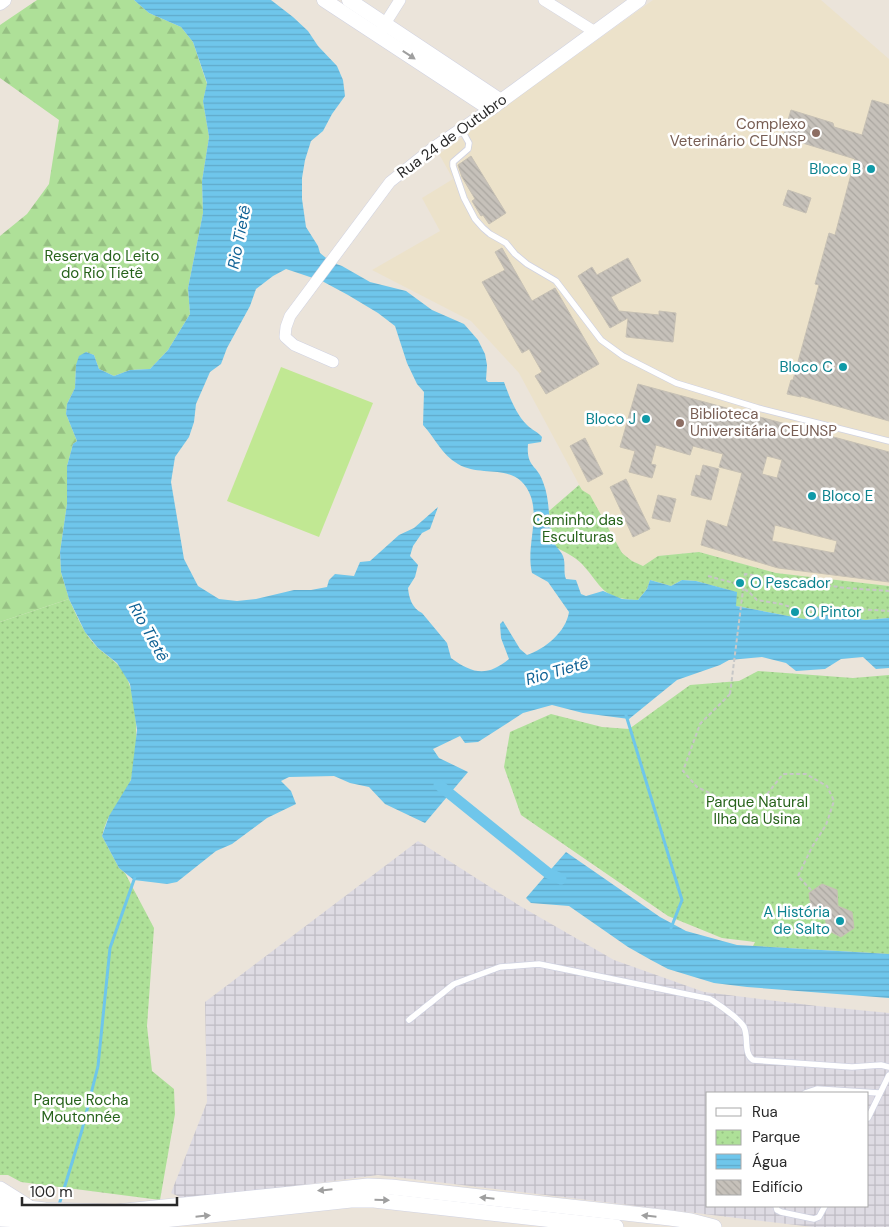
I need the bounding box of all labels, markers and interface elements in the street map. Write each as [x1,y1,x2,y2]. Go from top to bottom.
one-way arrow [402,51,415,60]
street label: Rua 24 de Outubro [393,89,511,183]
place label: Complexo Veterinário CEUNSP [670,114,806,151]
marker: Complexo Veterinário CEUNSP [810,127,822,139]
place label: Bloco B [809,159,861,179]
marker: Bloco B [865,163,877,175]
water label: Rio Tietê [223,203,255,271]
park label: Reserva do Leito do Rio Tietê [45,246,160,283]
place label: Bloco C [779,357,833,377]
marker: Bloco C [837,361,849,373]
place label: Biblioteca Universitária CEUNSP [690,404,837,441]
place label: Bloco J [586,409,636,429]
marker: Bloco J [640,413,652,425]
marker: Biblioteca Universitária CEUNSP [674,417,686,429]
place label: Bloco E [822,486,873,506]
marker: Bloco E [806,490,818,502]
park label: Caminho das Esculturas [532,510,624,547]
place label: O Pescador [750,573,831,593]
marker: O Pescador [734,577,746,589]
water label: Rio Tietê [124,599,174,665]
place label: O Pintor [805,602,862,622]
marker: O Pintor [789,606,801,618]
water label: Rio Tietê [523,652,591,690]
park label: Parque Natural Ilha da Usina [706,792,808,829]
place label: A História de Salto [763,902,830,939]
marker: A História de Salto [834,915,846,927]
park label: Parque Rocha Moutonnée [33,1090,129,1127]
legend [706,1092,869,1207]
text: Rua [752,1102,778,1122]
text: Parque [752,1127,800,1147]
text: Água [752,1152,787,1172]
scale bar [22,1174,178,1206]
text: Edifício [752,1177,803,1197]
text: 100 m [30,1182,73,1202]
one-way arrow [317,1186,333,1194]
one-way arrow [479,1194,495,1202]
one-way arrow [374,1197,390,1205]
one-way arrow [195,1212,211,1220]
one-way arrow [640,1212,656,1220]

